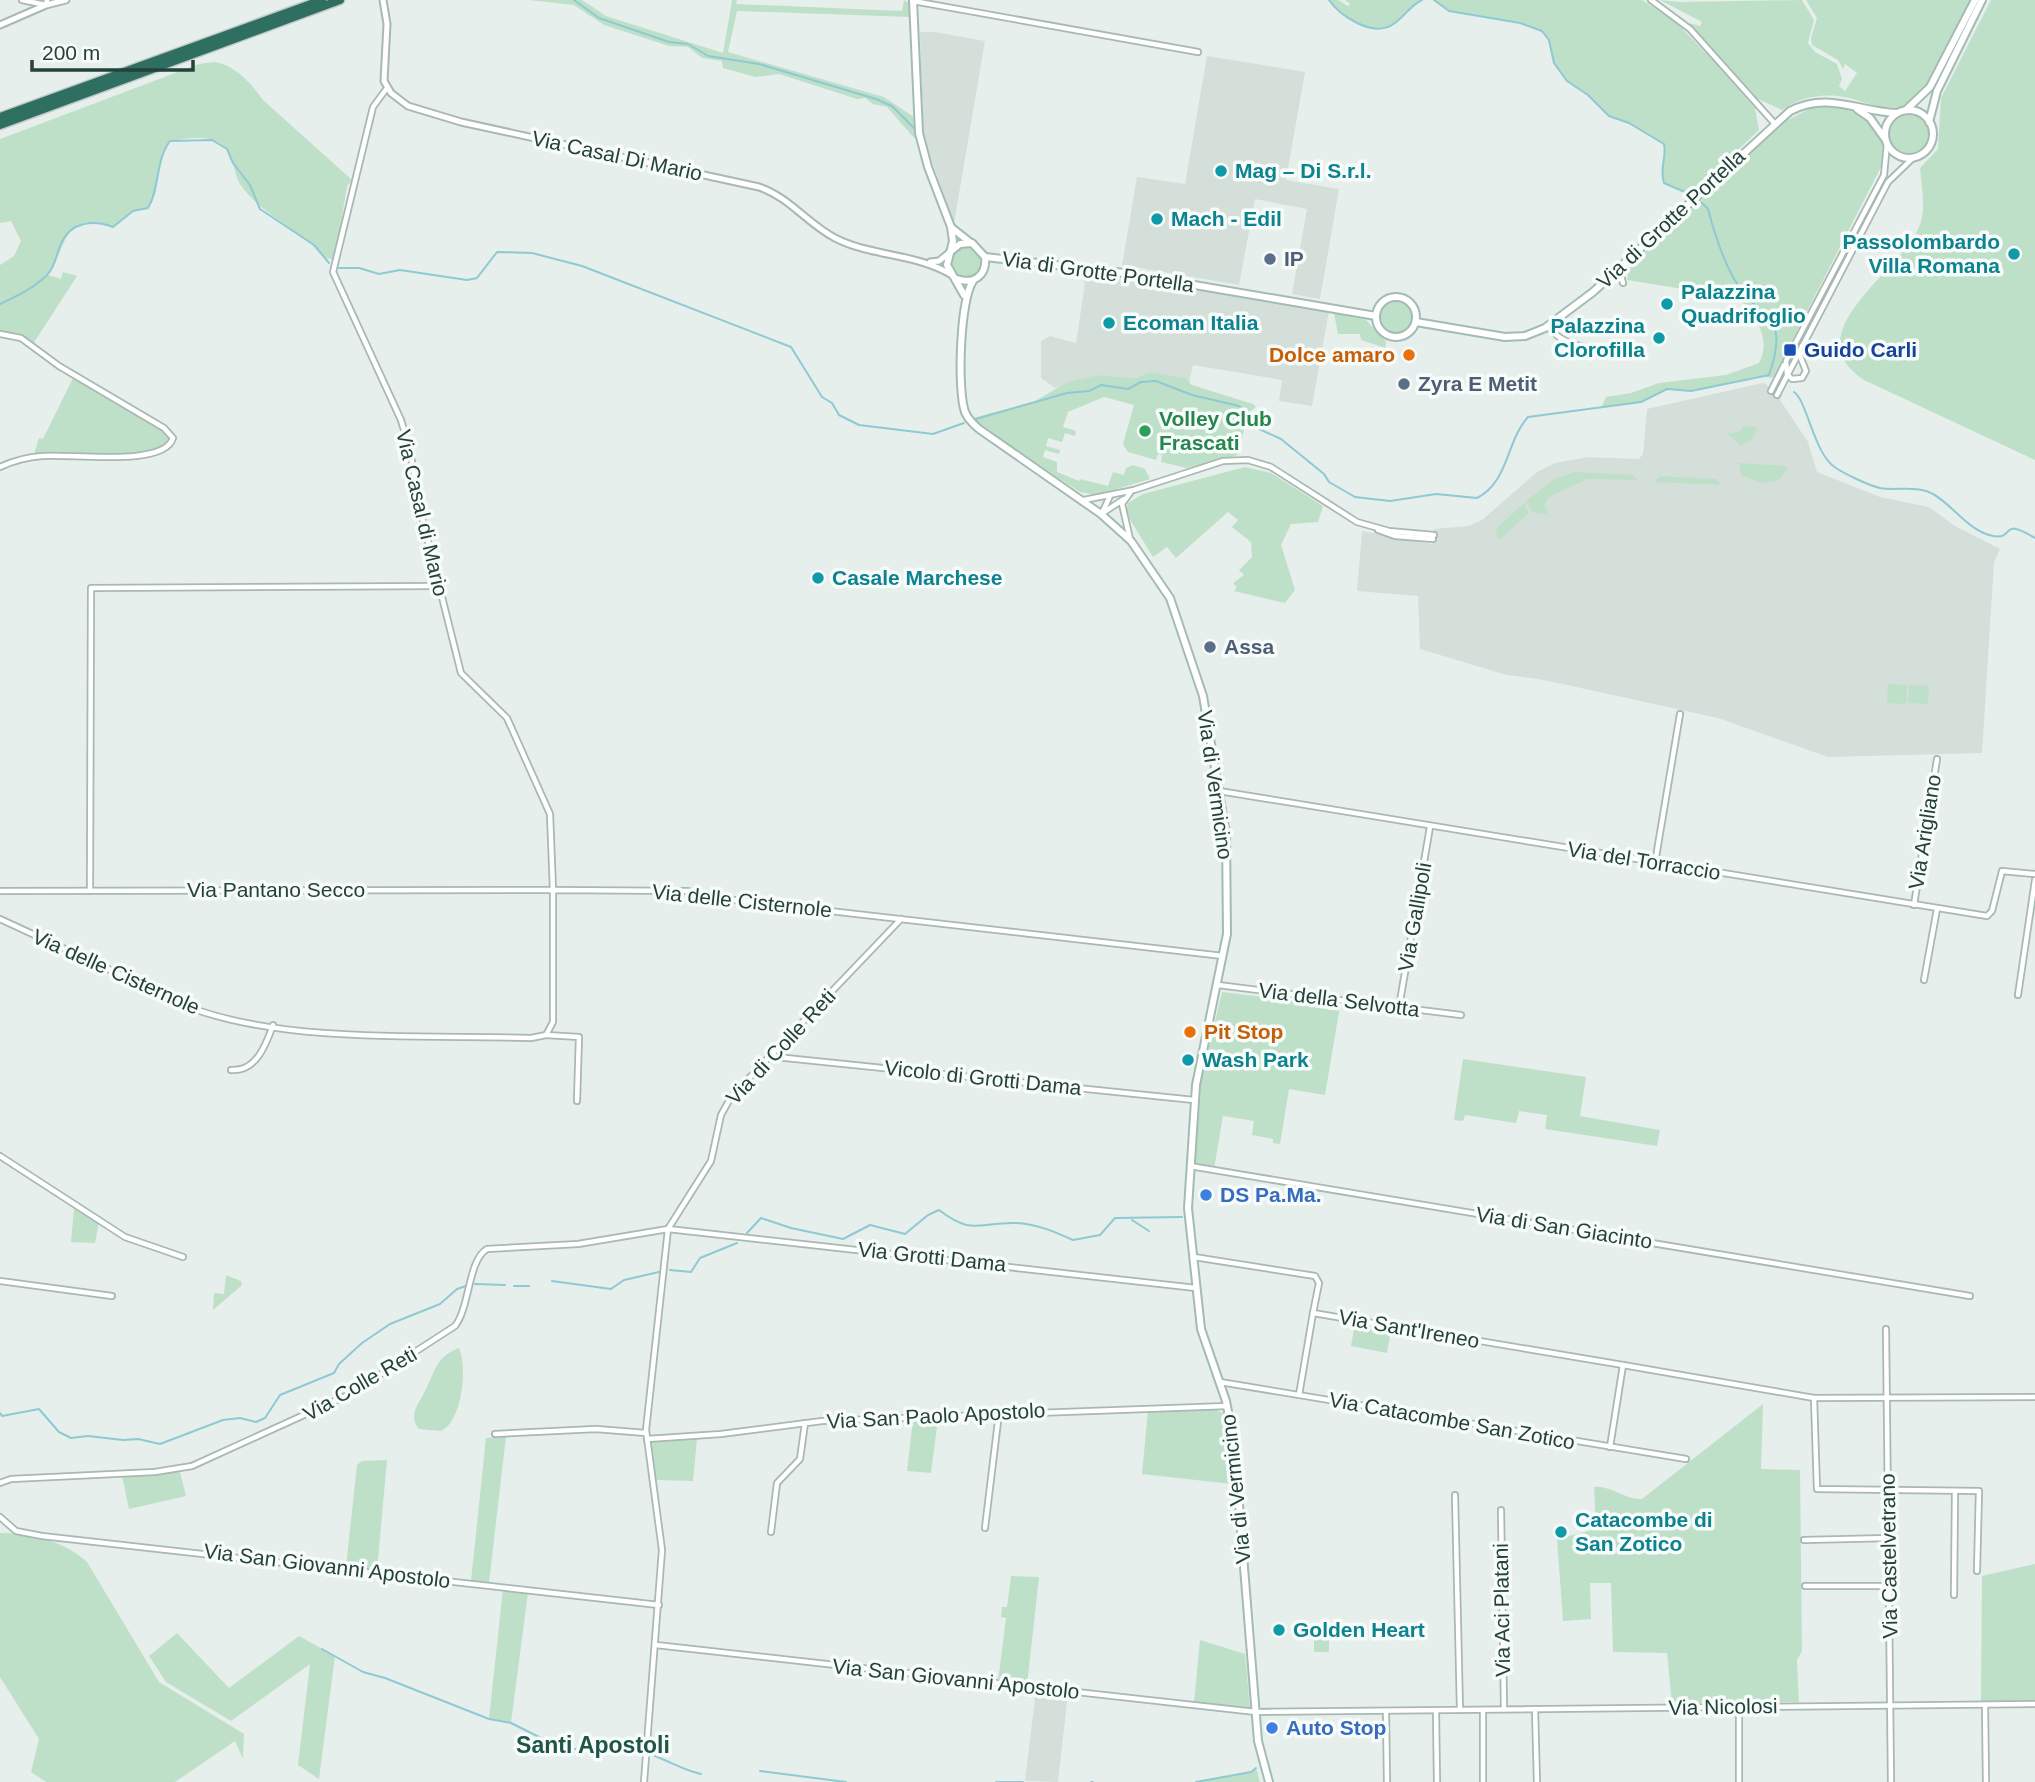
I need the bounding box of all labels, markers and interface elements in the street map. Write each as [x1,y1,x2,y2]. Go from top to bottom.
scale bar [32,28,192,72]
text: 200 m [42,41,100,64]
street label: Via Casal Di Mario [530,126,704,185]
street label: Via di Grotte Portella [1592,144,1749,293]
place label: Mag – Di S.r.l. [1235,159,1372,182]
marker: Mag – Di S.r.l. [1213,163,1229,179]
place label: Mach - Edil [1171,207,1282,230]
marker: Mach - Edil [1149,211,1165,227]
place label: Passolombardo Villa Romana [1842,230,2000,277]
marker: Passolombardo Villa Romana [2006,246,2022,262]
street label: Via di Grotte Portella [1001,247,1196,296]
place label: IP [1284,247,1304,270]
marker: IP [1262,251,1278,267]
place label: Palazzina Quadrifoglio [1681,280,1806,327]
marker: Palazzina Quadrifoglio [1659,296,1675,312]
place label: Ecoman Italia [1123,311,1259,334]
place label: Palazzina Clorofilla [1550,314,1645,361]
marker: Ecoman Italia [1101,315,1117,331]
marker: Palazzina Clorofilla [1651,330,1667,346]
place label: Guido Carli [1804,338,1917,361]
marker: Guido Carli [1782,342,1798,358]
place label: Dolce amaro [1269,343,1395,366]
marker: Dolce amaro [1401,347,1417,363]
place label: Zyra E Metit [1418,372,1537,395]
marker: Zyra E Metit [1396,376,1412,392]
place label: Volley Club Frascati [1159,407,1272,454]
marker: Volley Club Frascati [1137,423,1153,439]
street label: Via Casal di Mario [392,427,453,598]
place label: Casale Marchese [832,566,1002,589]
marker: Casale Marchese [810,570,826,586]
place label: Assa [1224,635,1275,658]
marker: Assa [1202,639,1218,655]
street label: Via di Vermicino [1194,709,1237,861]
street label: Via Arigliano [1904,773,1945,891]
street label: Via del Torraccio [1566,837,1722,884]
street label: Via Gallipoli [1394,860,1435,973]
street label: Via Pantano Secco [187,878,365,901]
street label: Via delle Cisternole [651,880,833,921]
street label: Via delle Cisternole [29,924,203,1019]
street label: Via della Selvotta [1257,978,1421,1021]
street label: Via di Colle Reti [721,984,840,1109]
place label: Pit Stop [1204,1020,1283,1043]
marker: Pit Stop [1182,1024,1198,1040]
place label: Wash Park [1202,1048,1309,1071]
marker: Wash Park [1180,1052,1196,1068]
street label: Vicolo di Grotti Dama [883,1056,1083,1099]
place label: DS Pa.Ma. [1220,1183,1322,1206]
marker: DS Pa.Ma. [1198,1187,1214,1203]
street label: Via di San Giacinto [1474,1202,1654,1253]
street label: Via Grotti Dama [857,1237,1008,1276]
street label: Via Sant'Ireneo [1337,1305,1481,1352]
street label: Via Colle Reti [299,1342,420,1425]
street label: Via Catacombe San Zotico [1327,1388,1577,1453]
street label: Via San Paolo Apostolo [826,1398,1046,1433]
street label: Via di Vermicino [1216,1413,1255,1565]
street label: Via Castelvetrano [1876,1473,1901,1639]
place label: Catacombe di San Zotico [1575,1508,1713,1555]
marker: Catacombe di San Zotico [1553,1524,1569,1540]
street label: Via San Giovanni Apostolo [202,1539,452,1592]
street label: Via Aci Platani [1489,1543,1514,1677]
place label: Golden Heart [1293,1618,1425,1641]
marker: Golden Heart [1271,1622,1287,1638]
street label: Via San Giovanni Apostolo [831,1654,1081,1703]
street label: Via Nicolosi [1668,1694,1778,1719]
place label: Auto Stop [1286,1716,1386,1739]
marker: Auto Stop [1264,1720,1280,1736]
district label: Santi Apostoli [516,1732,670,1758]

